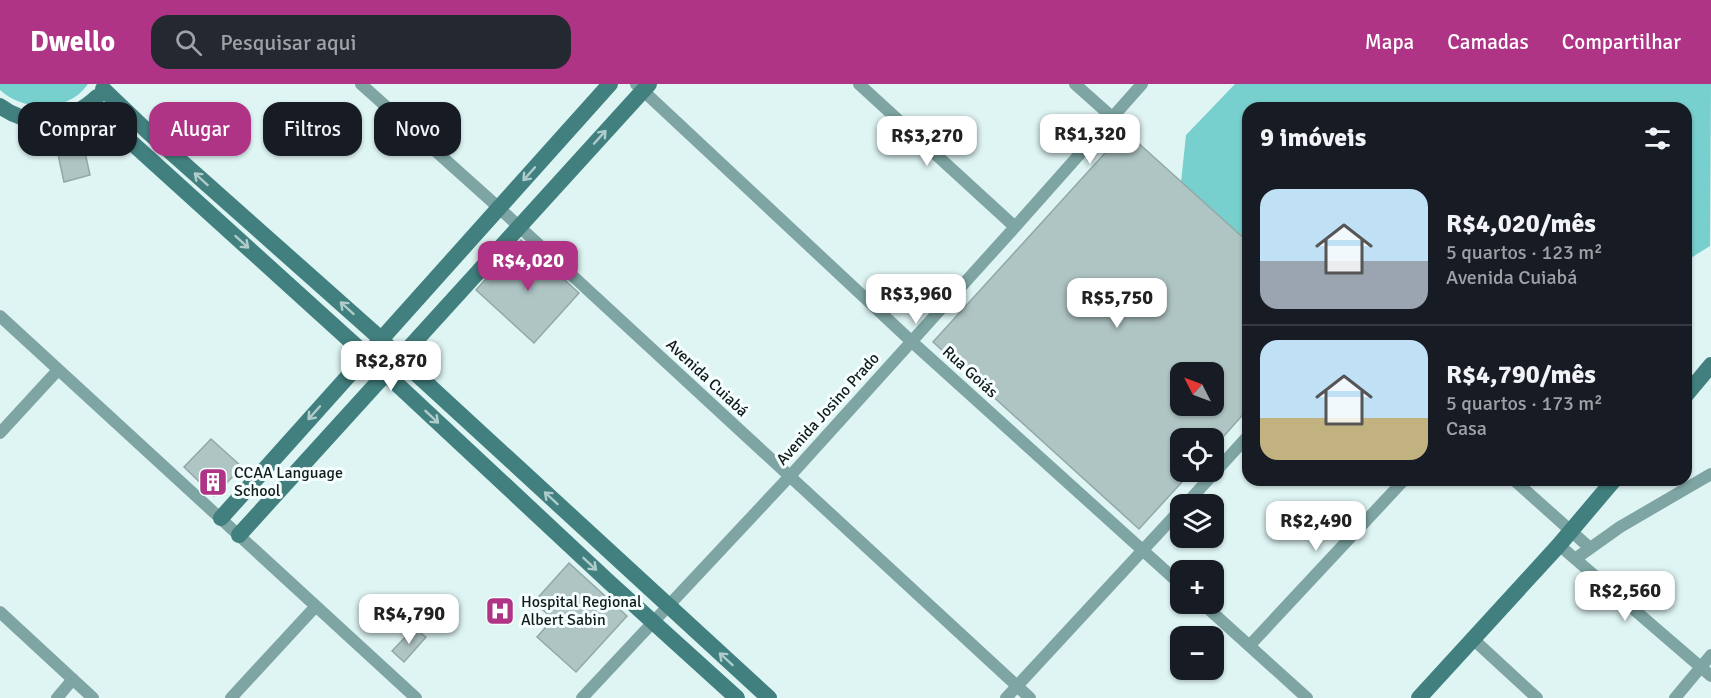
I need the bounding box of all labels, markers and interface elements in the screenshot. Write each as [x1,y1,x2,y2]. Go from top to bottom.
search box [151,15,571,69]
text: Dwello [30,25,115,59]
icon: search [172,26,205,59]
text: Pesquisar aqui [220,29,357,56]
text: Mapa [1365,29,1414,55]
text: Camadas [1447,29,1529,55]
text: Compartilhar [1562,29,1681,55]
chip: Comprar [18,102,137,156]
chip: Alugar [149,102,251,156]
chip: Filtros [263,102,362,156]
chip: Novo [374,102,461,156]
pin: R$1,320 [1035,114,1145,165]
pin: R$3,270 [872,116,982,167]
text: R$1,320 [1054,121,1126,146]
text: 9 imóveis [1260,122,1366,154]
icon: filters [1641,122,1674,155]
text: R$3,270 [891,123,963,148]
one-way arrow [593,130,607,145]
one-way arrow [522,166,536,181]
one-way arrow [194,172,209,186]
text: R$4,020/mês [1446,208,1596,240]
icon: home [1308,213,1380,285]
one-way arrow [234,235,249,249]
text: 5 quartos · 123 m² [1446,240,1603,265]
pin: R$4,020 [473,241,583,292]
text: R$4,020 [492,248,564,273]
text: Avenida Cuiabá [1446,265,1577,290]
pin: R$3,960 [861,274,971,325]
pin: R$5,750 [1062,278,1172,329]
text: R$3,960 [880,281,952,306]
text: R$5,750 [1081,285,1153,310]
one-way arrow [340,301,355,315]
street label: Avenida Cuiabá [662,335,752,421]
pin: R$2,870 [336,341,446,392]
street label: Rua Goiás [938,342,1002,402]
text: R$2,870 [355,348,427,373]
street label: Avenida Josino Prado [772,349,884,469]
text: R$4,790/mês [1446,359,1596,391]
north arrow [1170,362,1224,416]
map controls [1170,362,1224,680]
icon: home [1308,364,1380,436]
text: 5 quartos · 173 m² [1446,391,1603,416]
one-way arrow [307,405,321,420]
one-way arrow [424,410,439,424]
text: Casa [1446,416,1487,441]
button: locate [1170,428,1224,482]
place label: CCAA Language School [234,463,343,501]
building icon: CCAA Language School [197,466,229,498]
one-way arrow [544,491,559,505]
button: layers [1170,494,1224,548]
pin: R$2,490 [1261,501,1371,552]
text: R$2,490 [1280,508,1352,533]
one-way arrow [582,557,597,571]
button: + [1170,560,1224,614]
pin: R$2,560 [1570,571,1680,622]
text: R$2,560 [1589,578,1661,603]
place label: Hospital Regional Albert Sabin [521,592,642,630]
pin: R$4,790 [354,594,464,645]
hospital icon: Hospital Regional Albert Sabin [484,595,516,627]
text: R$4,790 [373,601,445,626]
button: − [1170,626,1224,680]
one-way arrow [718,651,733,666]

